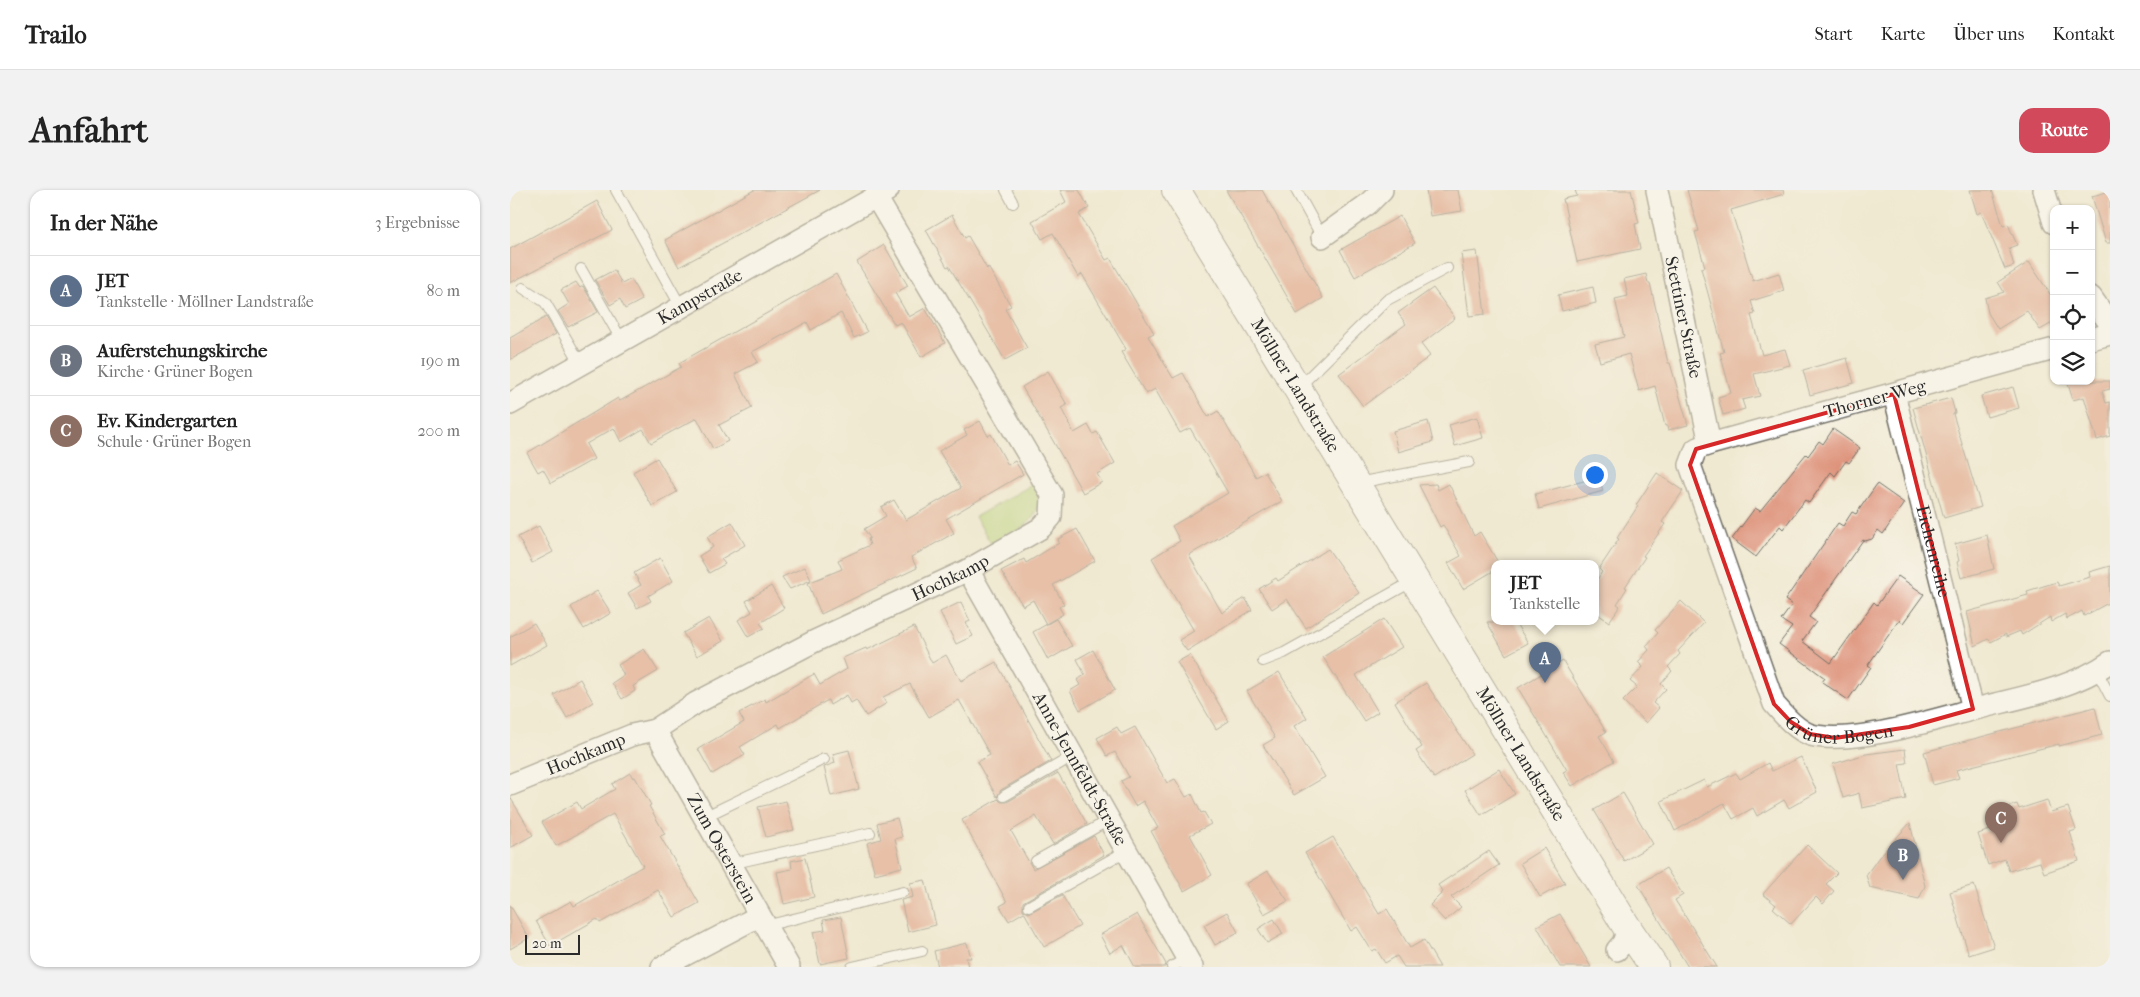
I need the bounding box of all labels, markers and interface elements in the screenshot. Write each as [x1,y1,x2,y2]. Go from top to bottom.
text: Trailo [25,21,87,49]
text: Start [1814,24,1853,45]
text: Karte [1881,24,1925,45]
text: Über uns [1953,24,2024,45]
text: Kontakt [2052,24,2115,45]
button: Route [2019,108,2110,153]
text: Anfahrt [30,110,148,151]
map controls [2050,205,2095,385]
button: + [2050,205,2095,250]
text: In der Nähe [50,211,158,235]
text: 3 Ergebnisse [375,213,460,232]
button: − [2050,250,2095,295]
street label: Stettiner Straße [1661,254,1707,380]
street label: Kampstraße [654,264,746,329]
text: JET [97,270,129,292]
text: A [61,281,71,300]
text: 80 m [426,281,460,300]
text: Tankstelle · Möllner Landstraße [97,292,314,311]
button: locate [2050,295,2095,340]
street label: Möllner Landstraße [1247,314,1344,456]
text: Auferstehungskirche [97,340,268,362]
button: layers [2050,340,2095,385]
text: B [61,351,71,370]
text: 190 m [420,351,460,370]
text: Kirche · Grüner Bogen [97,362,253,381]
street label: Thorner Weg [1822,375,1929,423]
text: Ev. Kindergarten [97,410,237,432]
text: C [61,421,71,440]
text: 200 m [417,421,460,440]
text: Schule · Grüner Bogen [97,432,251,451]
your location [1582,462,1608,488]
street label: Eichenreihe [1912,503,1955,599]
street label: Hochkamp [908,550,993,605]
popup [1491,560,1599,625]
text: JET [1510,572,1541,594]
text: Tankstelle [1510,594,1580,613]
pin: A [1529,642,1561,683]
street label: Möllner Landstraße [1472,683,1570,825]
street label: Anne-Jennfeldt-Straße [1028,687,1132,849]
street label: Grüner Bogen [1781,711,1896,748]
street label: Hochkamp [543,728,629,779]
street label: Zum Osterstein [683,790,762,907]
pin: C [1985,802,2017,843]
pin: B [1887,839,1919,880]
scale bar [525,932,580,955]
text: 20 m [532,935,562,952]

